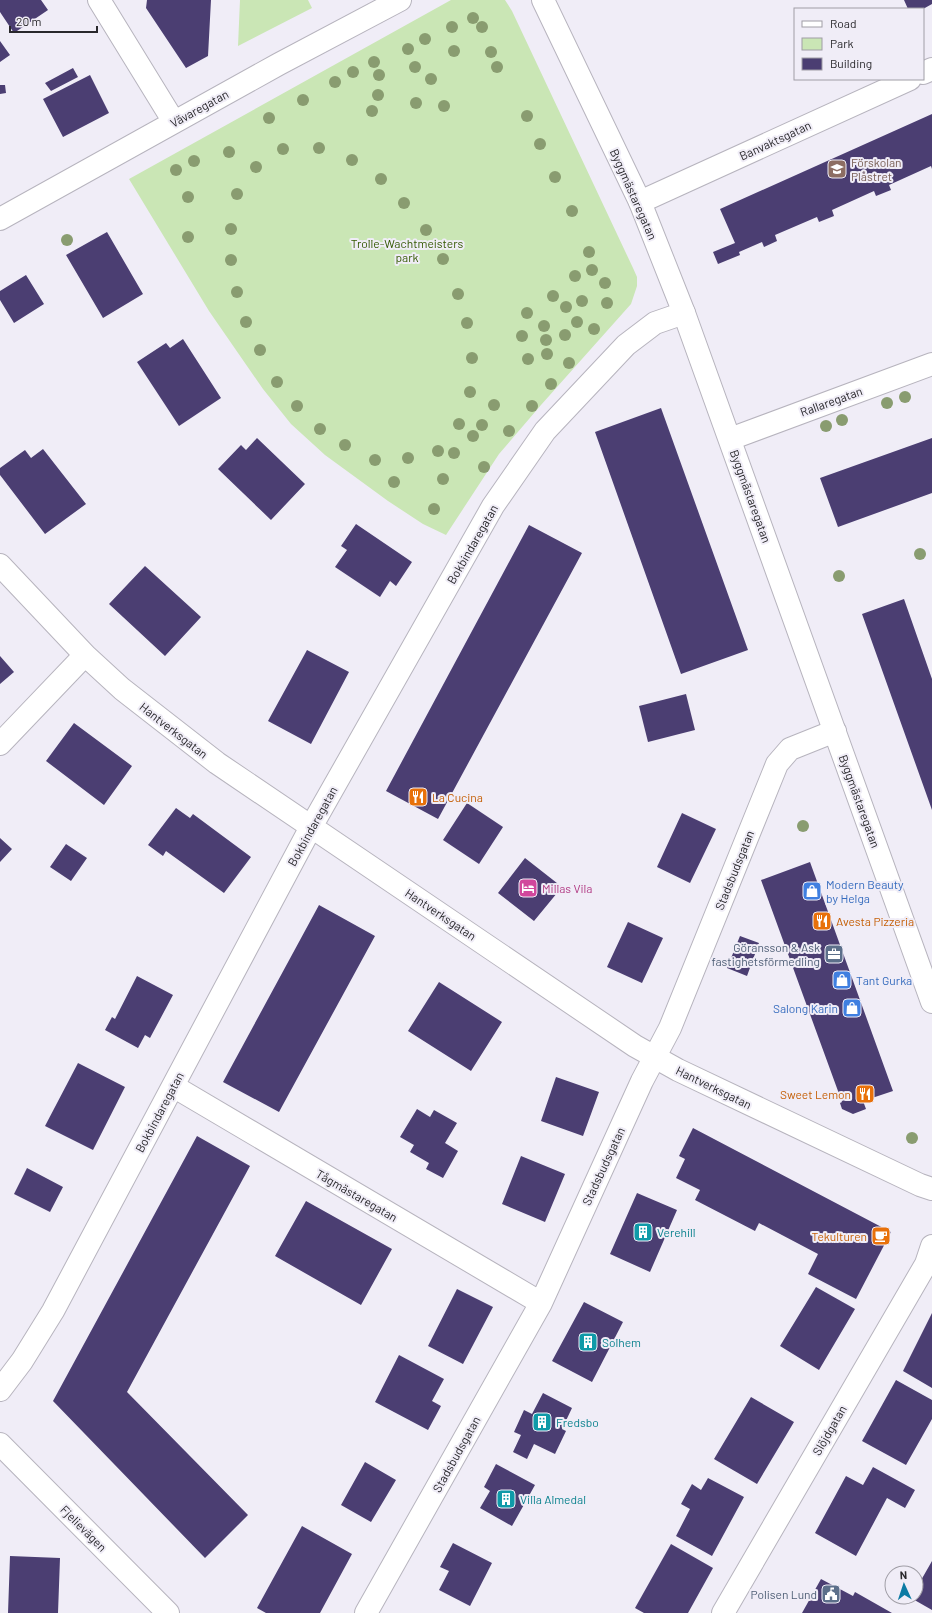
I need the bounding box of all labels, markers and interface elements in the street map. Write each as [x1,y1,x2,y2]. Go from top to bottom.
scale bar [10,8,97,34]
legend [794,8,924,80]
text: 20 m [16,14,42,28]
text: Road [830,16,857,30]
text: Park [830,36,854,50]
text: Building [830,56,872,70]
street label: Vävaregatan [167,86,231,130]
street label: Banvaktsgatan [737,117,813,163]
street label: Byggmästaregatan [608,146,660,242]
place label: Förskolan Plåstret [851,155,902,183]
school or university icon: Förskolan Plåstret [826,158,848,180]
park label: Trolle-Wachtmeisters park [351,236,464,264]
street label: Rallaregatan [798,383,864,419]
street label: Byggmästaregatan [728,448,774,544]
street label: Bokbindaregatan [444,502,500,586]
street label: Hantverksgatan [137,699,211,761]
street label: Byggmästaregatan [837,753,883,849]
street label: Bokbindaregatan [284,784,340,868]
restaurant icon: La Cucina [407,786,429,808]
place label: La Cucina [432,790,483,804]
street label: Stadsbudsgatan [712,828,756,912]
hotel icon: Millas Vila [517,877,539,899]
place label: Modern Beauty by Helga [826,877,904,905]
shop icon: Modern Beauty by Helga [801,880,823,902]
place label: Millas Vila [542,881,593,895]
street label: Hantverksgatan [403,885,479,943]
restaurant icon: Avesta Pizzeria [811,910,833,932]
place label: Avesta Pizzeria [836,914,914,928]
place label: Göransson & Ask fastighetsförmedling [711,940,820,968]
office icon: Göransson & Ask fastighetsförmedling [823,943,845,965]
shop icon: Tant Gurka [831,969,853,991]
place label: Tant Gurka [856,973,912,987]
shop icon: Salong Karin [841,997,863,1019]
place label: Salong Karin [773,1001,838,1015]
street label: Hantverksgatan [674,1063,754,1111]
street label: Bokbindaregatan [132,1069,186,1155]
restaurant icon: Sweet Lemon [854,1083,876,1105]
place label: Sweet Lemon [780,1087,851,1101]
street label: Stadsbudsgatan [579,1125,627,1207]
street label: Tågmästaregatan [314,1166,400,1224]
building icon: Verehill [632,1221,654,1243]
place label: Verehill [657,1225,696,1239]
cafe icon: Tekulturen [870,1225,892,1247]
place label: Tekulturen [811,1229,867,1243]
building icon: Solhem [577,1331,599,1353]
place label: Solhem [602,1335,641,1349]
street label: Slöjdgatan [809,1403,849,1457]
building icon: Fredsbo [531,1411,553,1433]
street label: Stadsbudsgatan [429,1414,483,1494]
place label: Fredsbo [556,1415,599,1429]
building icon: Villa Almedal [495,1488,517,1510]
place label: Villa Almedal [520,1492,586,1506]
street label: Fjelievägen [58,1502,110,1554]
north arrow [884,1565,924,1605]
text: N [899,1568,907,1581]
public building icon: Polisen Lund [820,1583,842,1605]
place label: Polisen Lund [751,1587,817,1601]

